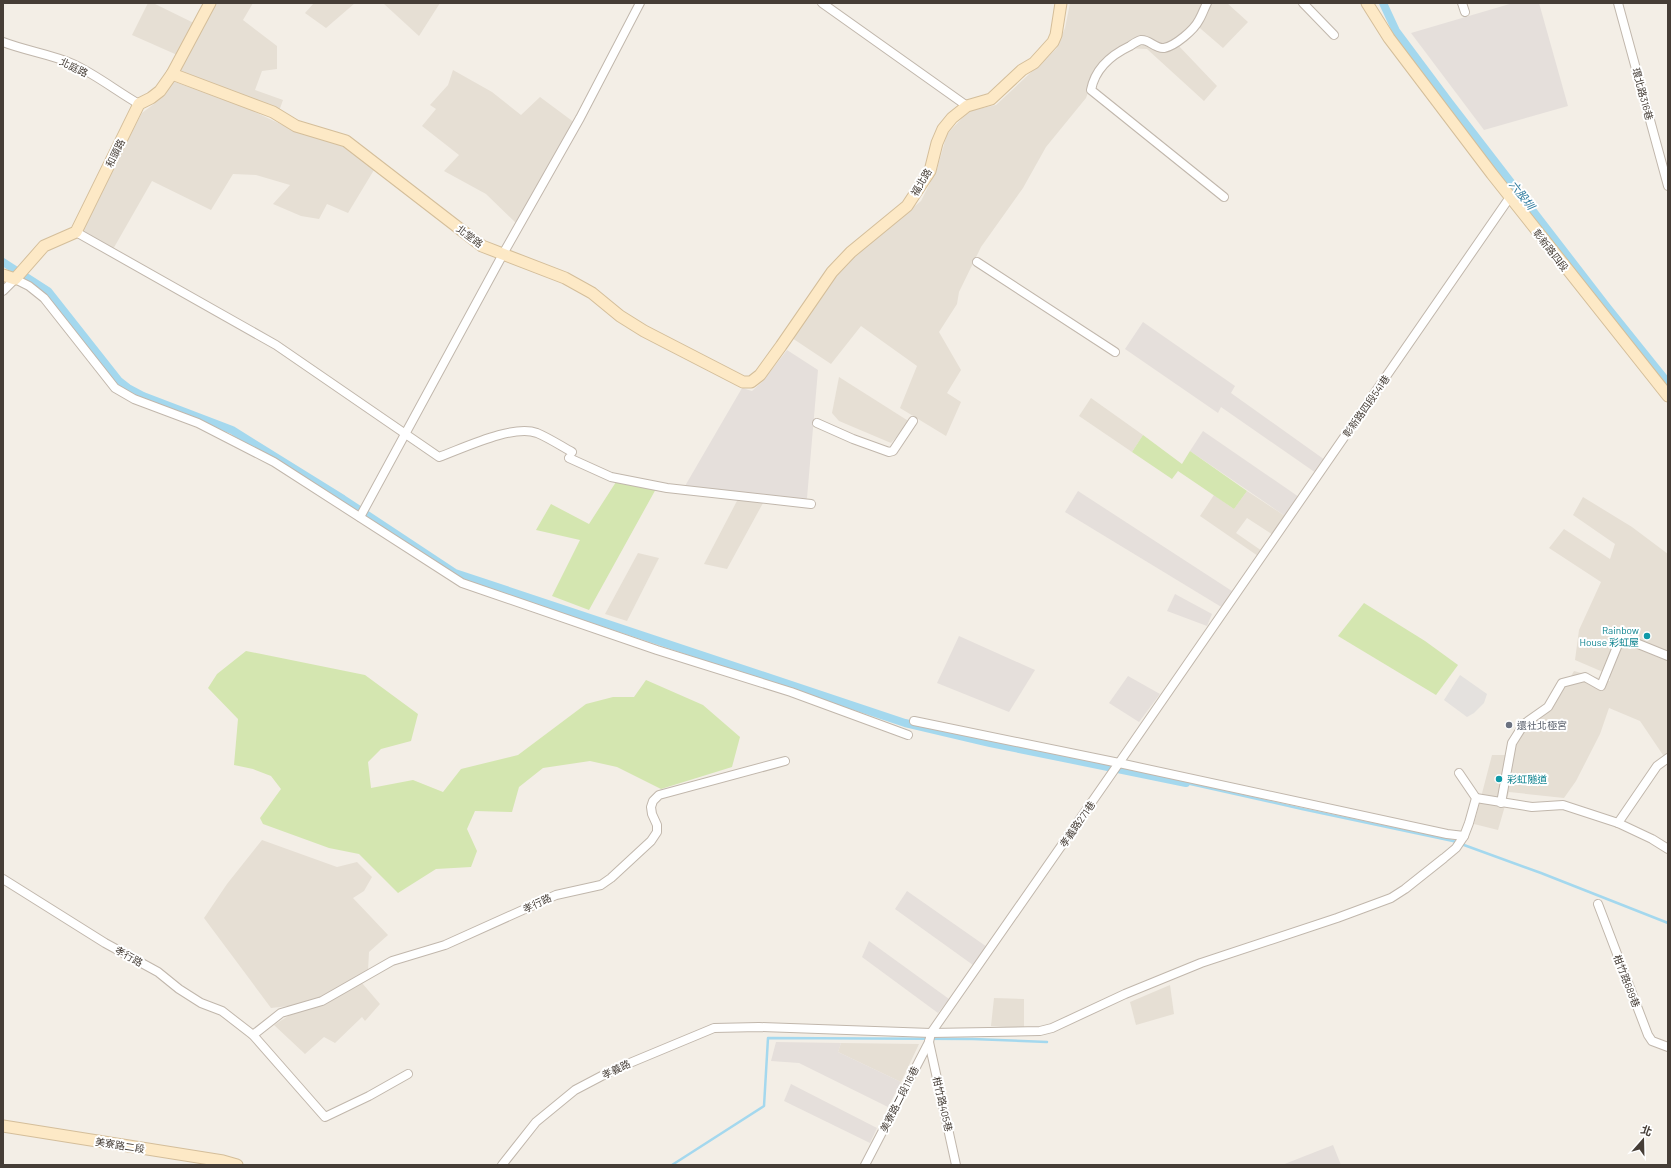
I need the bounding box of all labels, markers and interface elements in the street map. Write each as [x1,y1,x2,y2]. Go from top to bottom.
street label: 北庭路 [58,55,90,79]
street label: 環北路316巷 [1630,66,1656,122]
street label: 和頭路 [103,137,127,169]
street label: 福北路 [908,166,934,198]
water label: 六股圳 [1507,178,1539,213]
street label: 北堂路 [454,222,486,250]
street label: 彰新路四段 [1531,227,1571,273]
street label: 彰新路四段541巷 [1340,373,1392,439]
place label: Rainbow House 彩虹屋 [1580,624,1639,648]
marker: Rainbow House 彩虹屋 [1642,631,1652,641]
place label: 還社北極宮 [1517,719,1567,731]
marker: 還社北極宮 [1504,720,1514,730]
place label: 彩虹隧道 [1507,773,1547,785]
marker: 彩虹隧道 [1494,774,1504,784]
street label: 孝義路271巷 [1057,799,1097,849]
street label: 孝行路 [521,891,553,915]
street label: 孝行路 [113,943,145,969]
street label: 柑竹路689巷 [1611,953,1643,1009]
street label: 孝義路 [600,1057,632,1081]
street label: 美寮路二段116巷 [877,1064,921,1134]
street label: 柑竹路405巷 [931,1075,955,1133]
north arrow [1623,1120,1663,1160]
text: 北 [1639,1122,1654,1138]
street label: 美寮路二段 [94,1135,146,1155]

